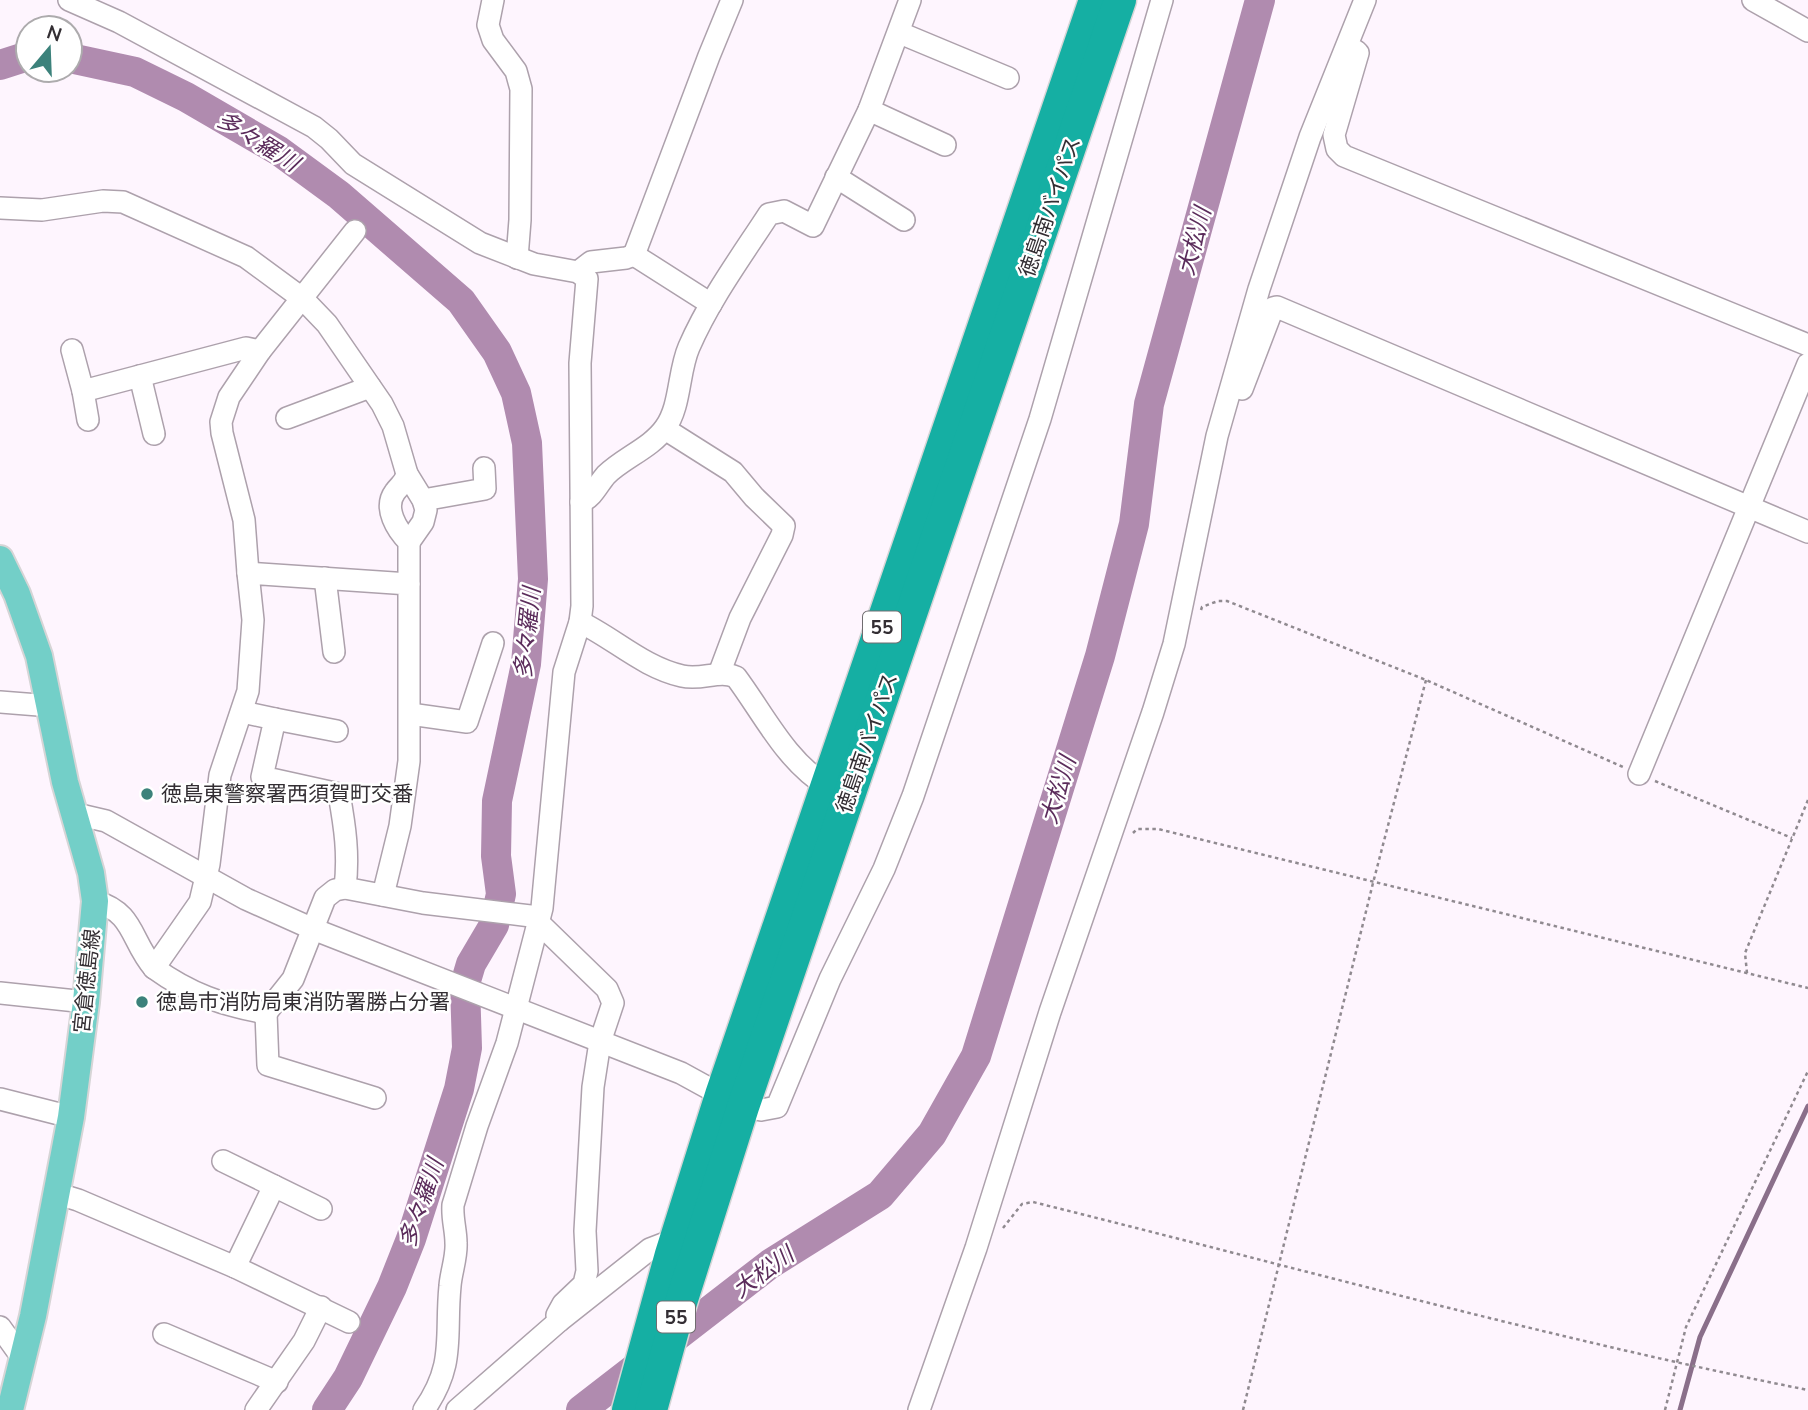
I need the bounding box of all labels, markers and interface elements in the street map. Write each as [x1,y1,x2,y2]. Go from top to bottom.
north arrow [14,14,84,84]
text: N [43,19,65,48]
water label: 多々羅川 [211,104,308,181]
street label: 徳島南バイパス [1013,133,1087,281]
water label: 大松川 [1171,201,1219,278]
water label: 多々羅川 [507,583,548,680]
road number: 55 [863,612,901,642]
street label: 徳島南バイパス [830,669,904,817]
water label: 大松川 [1034,750,1084,828]
place label: 徳島東警察署西須賀町交番 [161,780,413,808]
marker: 徳島東警察署西須賀町交番 [139,786,155,802]
street label: 宮倉徳島線 [68,927,106,1035]
place label: 徳島市消防局東消防署勝占分署 [156,988,450,1016]
marker: 徳島市消防局東消防署勝占分署 [134,994,150,1010]
water label: 多々羅川 [392,1152,452,1252]
water label: 大松川 [726,1238,803,1305]
road number: 55 [657,1302,695,1332]

